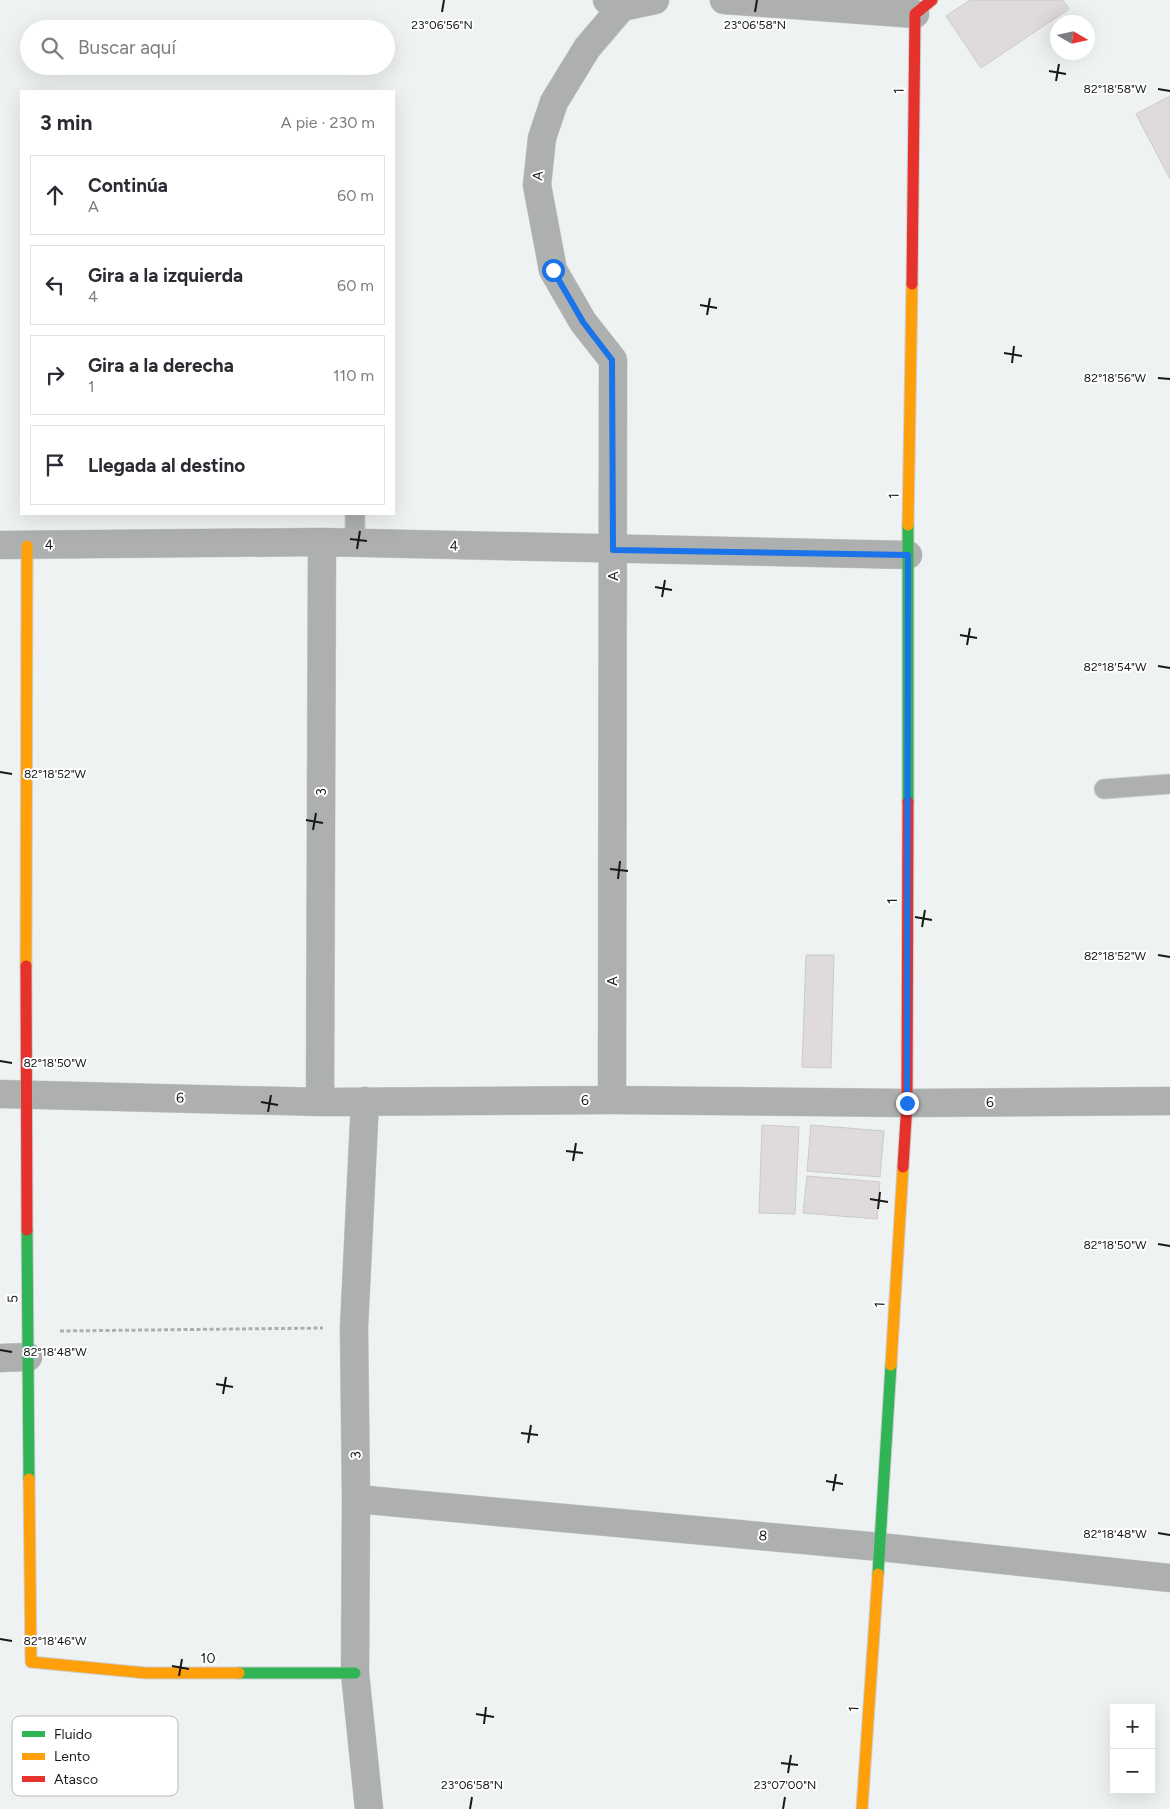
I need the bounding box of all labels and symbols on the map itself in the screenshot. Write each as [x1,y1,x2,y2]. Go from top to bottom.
north arrow [1050,15,1095,60]
text: 23°06'56"N [411,18,473,32]
text: 23°06'58"N [724,18,786,32]
text: 82°18'58"W [1084,82,1147,96]
street label: 1 [890,88,908,94]
street label: A [529,170,547,181]
route start [542,259,565,282]
text: 82°18'56"W [1084,371,1147,385]
street label: 1 [885,493,903,499]
street label: 4 [45,536,54,554]
street label: 4 [450,537,459,555]
street label: A [605,571,622,581]
text: 82°18'54"W [1084,660,1147,674]
text: 82°18'52"W [24,767,87,781]
street label: 3 [313,788,330,796]
street label: 1 [884,898,901,904]
text: 82°18'52"W [1084,949,1147,963]
street label: A [604,976,621,986]
text: 82°18'50"W [23,1056,87,1070]
street label: 6 [176,1089,184,1107]
street label: 6 [581,1092,589,1109]
route end [896,1092,919,1115]
street label: 6 [986,1094,994,1111]
text: 82°18'50"W [1083,1238,1147,1252]
street label: 5 [4,1295,22,1303]
street label: 1 [871,1302,889,1308]
text: 82°18'48"W [23,1345,87,1359]
street label: 3 [347,1451,365,1459]
street label: 8 [758,1527,768,1545]
text: 82°18'48"W [1083,1527,1147,1541]
text: 82°18'46"W [24,1634,87,1648]
street label: 10 [201,1650,215,1667]
street label: 1 [845,1706,863,1712]
legend [12,1716,178,1796]
text: Fluido [54,1726,92,1743]
text: Lento [54,1748,90,1765]
text: Atasco [54,1771,98,1788]
text: 23°06'58"N [441,1778,503,1792]
text: 23°07'00"N [754,1778,816,1792]

